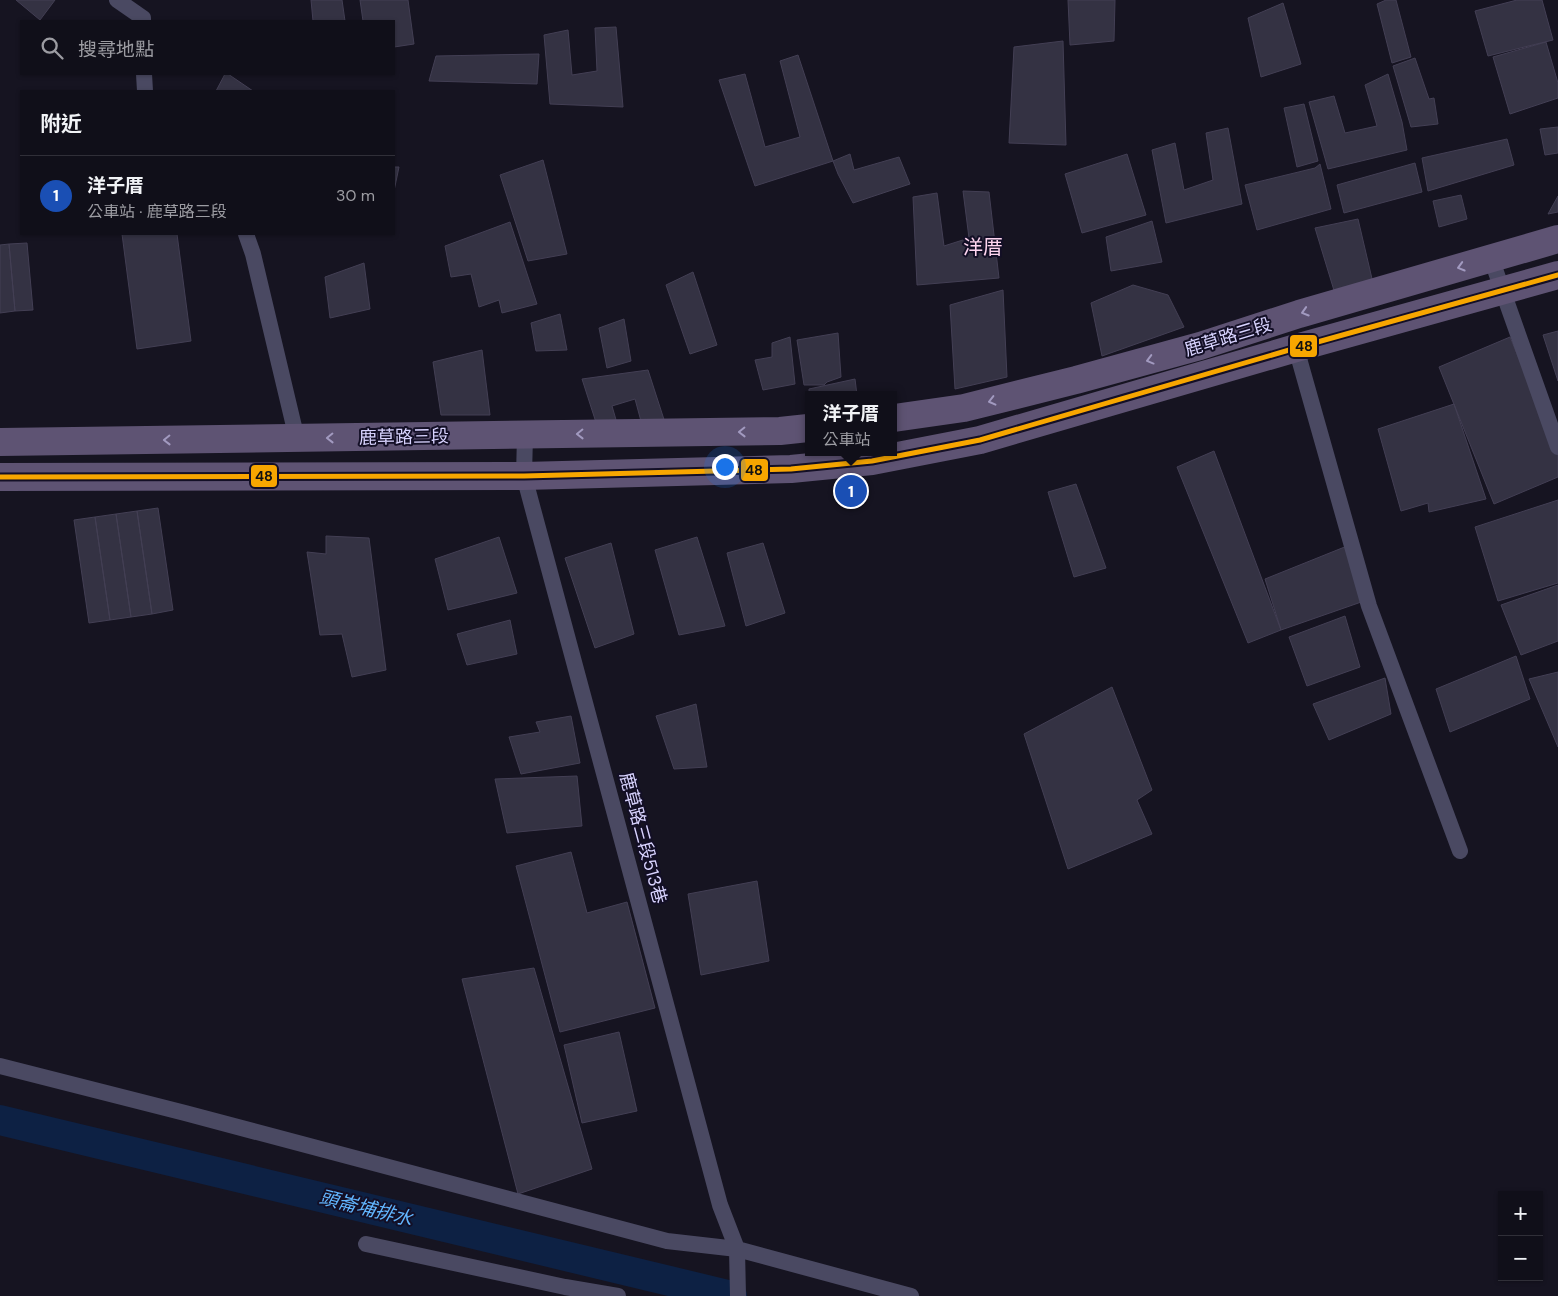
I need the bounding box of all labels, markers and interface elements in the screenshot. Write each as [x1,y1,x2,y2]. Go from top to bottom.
search box [20,20,395,75]
icon: search [38,34,66,62]
text: 搜尋地點 [78,37,154,62]
text: 附近 [40,110,82,138]
text: 洋子厝 [87,173,144,198]
text: 1 [53,185,59,206]
text: 30 m [336,185,375,206]
text: 公車站 · 鹿草路三段 [87,201,227,222]
district label: 洋厝 [963,234,1003,260]
one-way arrow [1456,261,1465,272]
one-way arrow [1301,307,1309,317]
street label: 鹿草路三段 [1181,312,1275,362]
line badge: 48 [1289,334,1318,358]
text: 48 [1295,337,1313,355]
one-way arrow [1145,354,1154,365]
popup [805,391,897,456]
one-way arrow [988,395,997,406]
text: 洋子厝 [822,401,880,426]
street label: 鹿草路三段 [359,424,449,450]
one-way arrow [738,427,746,437]
one-way arrow [576,429,584,440]
text: 公車站 [822,429,871,450]
one-way arrow [326,433,334,443]
one-way arrow [163,435,171,445]
your location [712,454,738,480]
line badge: 48 [740,458,769,482]
text: 48 [745,461,763,479]
line badge: 48 [250,464,278,488]
text: 48 [255,467,273,485]
pin: 1 [835,472,867,510]
street label: 鹿草路三段513巷 [614,770,672,906]
water label: 頭崙埔排水 [317,1184,416,1232]
map controls [1498,1191,1543,1281]
button: + [1498,1191,1543,1236]
button: − [1498,1236,1543,1281]

